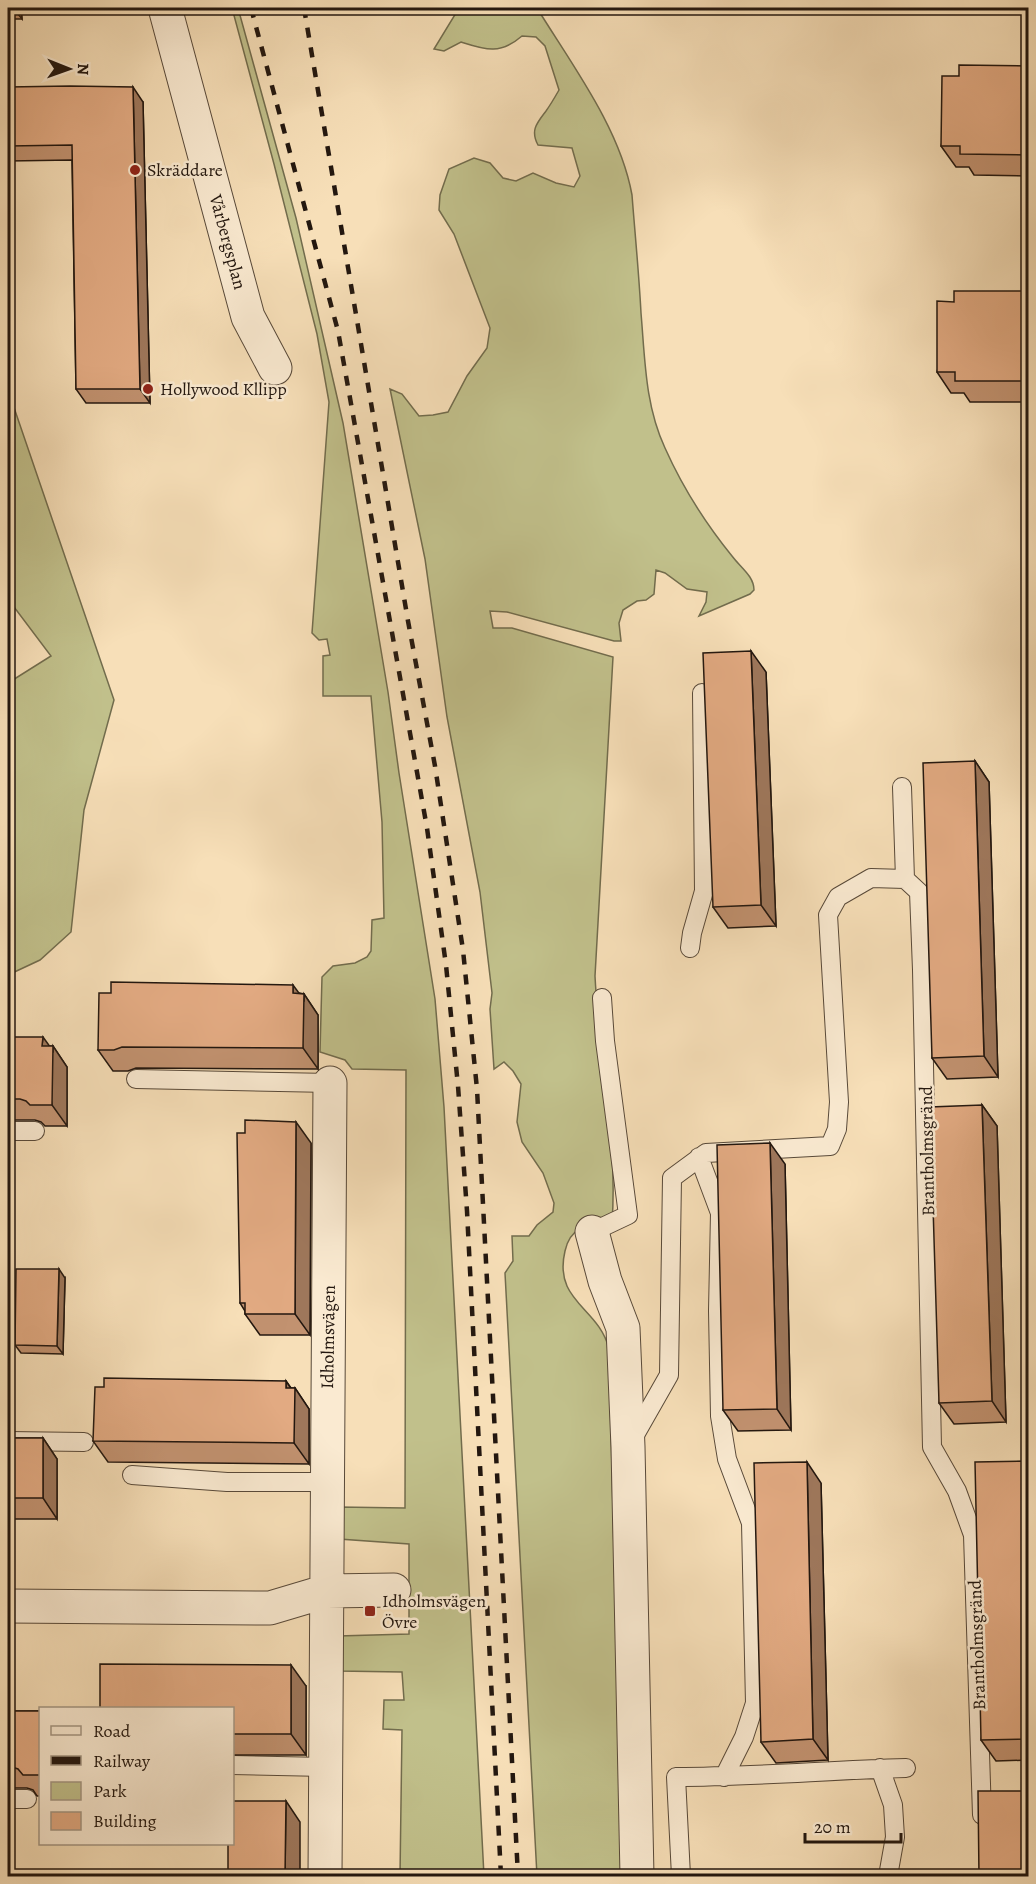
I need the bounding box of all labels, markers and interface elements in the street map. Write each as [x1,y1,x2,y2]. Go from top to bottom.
north arrow [39,39,99,99]
text: N [72,63,94,76]
place label: Skräddare [147,158,223,182]
marker: Skräddare [128,163,142,177]
street label: Vårbergsplan [204,191,252,292]
place label: Hollywood Kllipp [160,377,287,401]
marker: Hollywood Kllipp [141,382,155,396]
street label: Brantholmsgränd [914,1085,940,1216]
street label: Idholmsvägen [315,1285,341,1389]
street label: Brantholmsgränd [963,1579,991,1711]
place label: Idholmsvägen Övre [382,1589,486,1634]
marker: Idholmsvägen Övre [363,1604,377,1618]
legend [39,1707,234,1845]
text: Road [93,1719,131,1743]
text: Railway [93,1749,151,1773]
text: Park [93,1779,127,1803]
scale bar [805,1806,901,1844]
text: Building [93,1809,157,1833]
text: 20 m [814,1815,851,1839]

